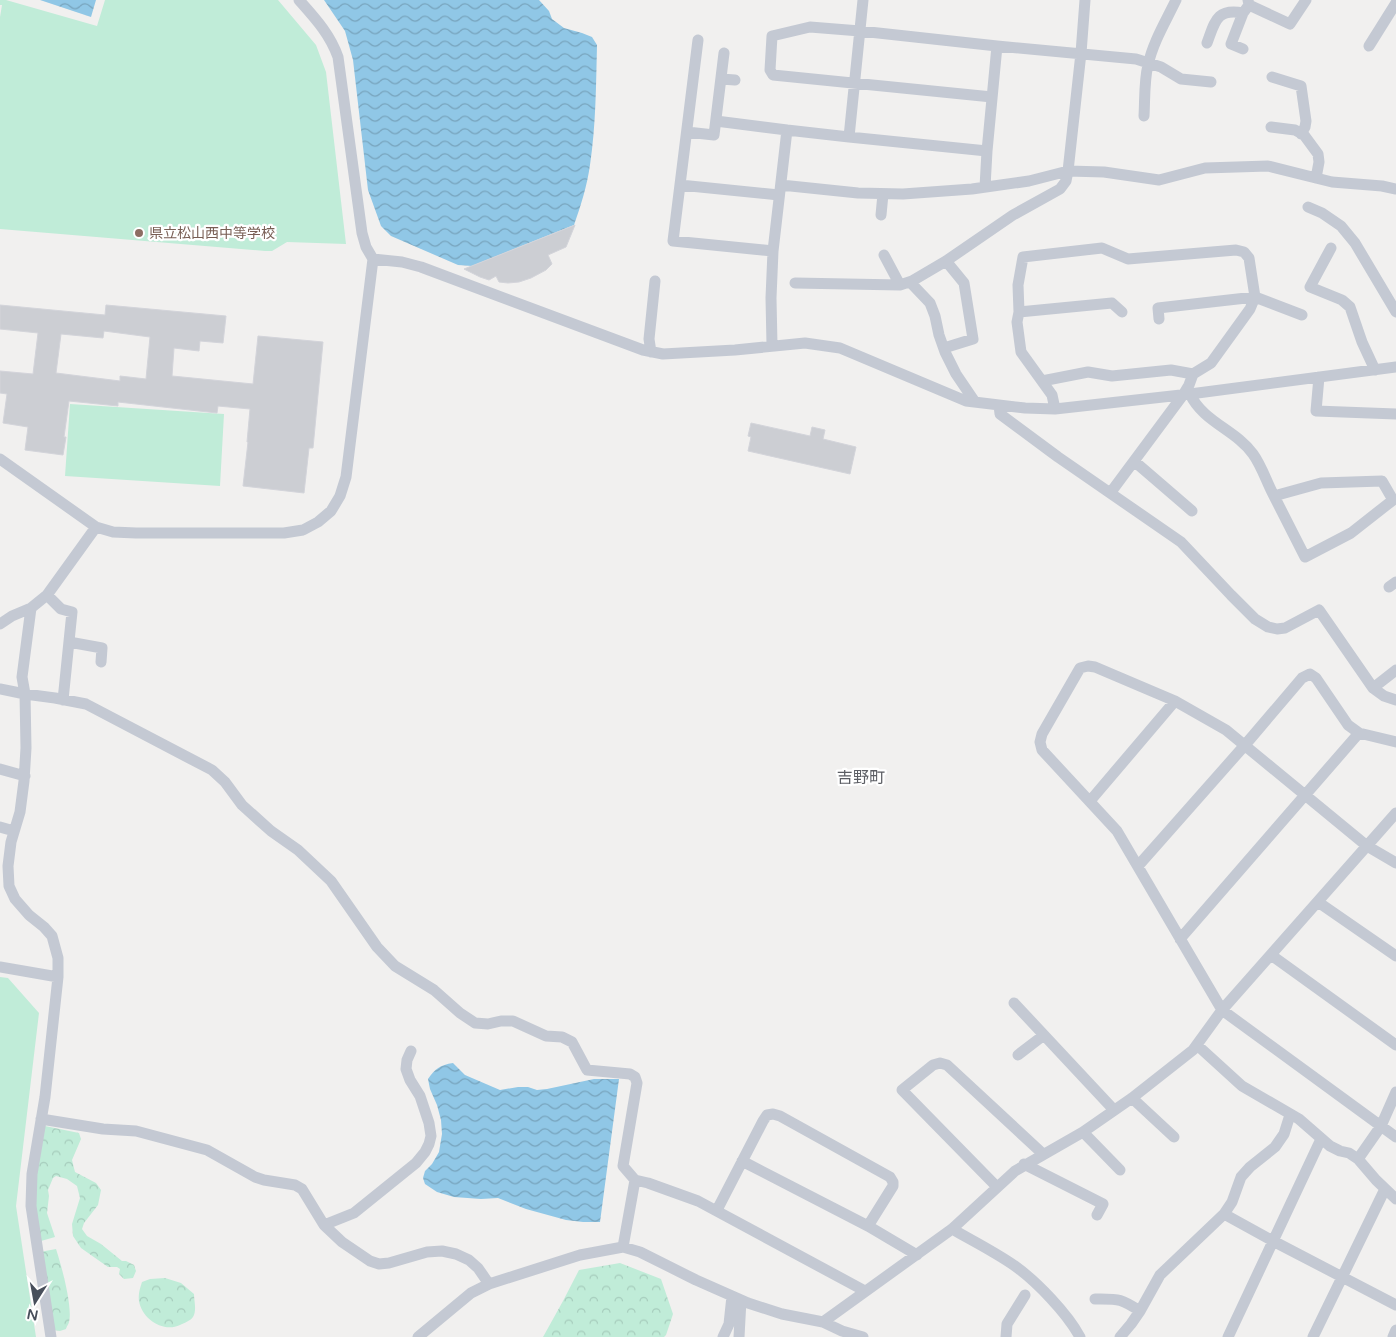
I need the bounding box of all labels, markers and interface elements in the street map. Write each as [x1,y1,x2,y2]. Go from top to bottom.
place label: 県立松山西中等学校 [149,225,275,242]
marker: 県立松山西中等学校 [133,227,145,239]
district label: 吉野町 [837,768,885,788]
north arrow [10,1277,60,1327]
text: N [25,1305,40,1324]

